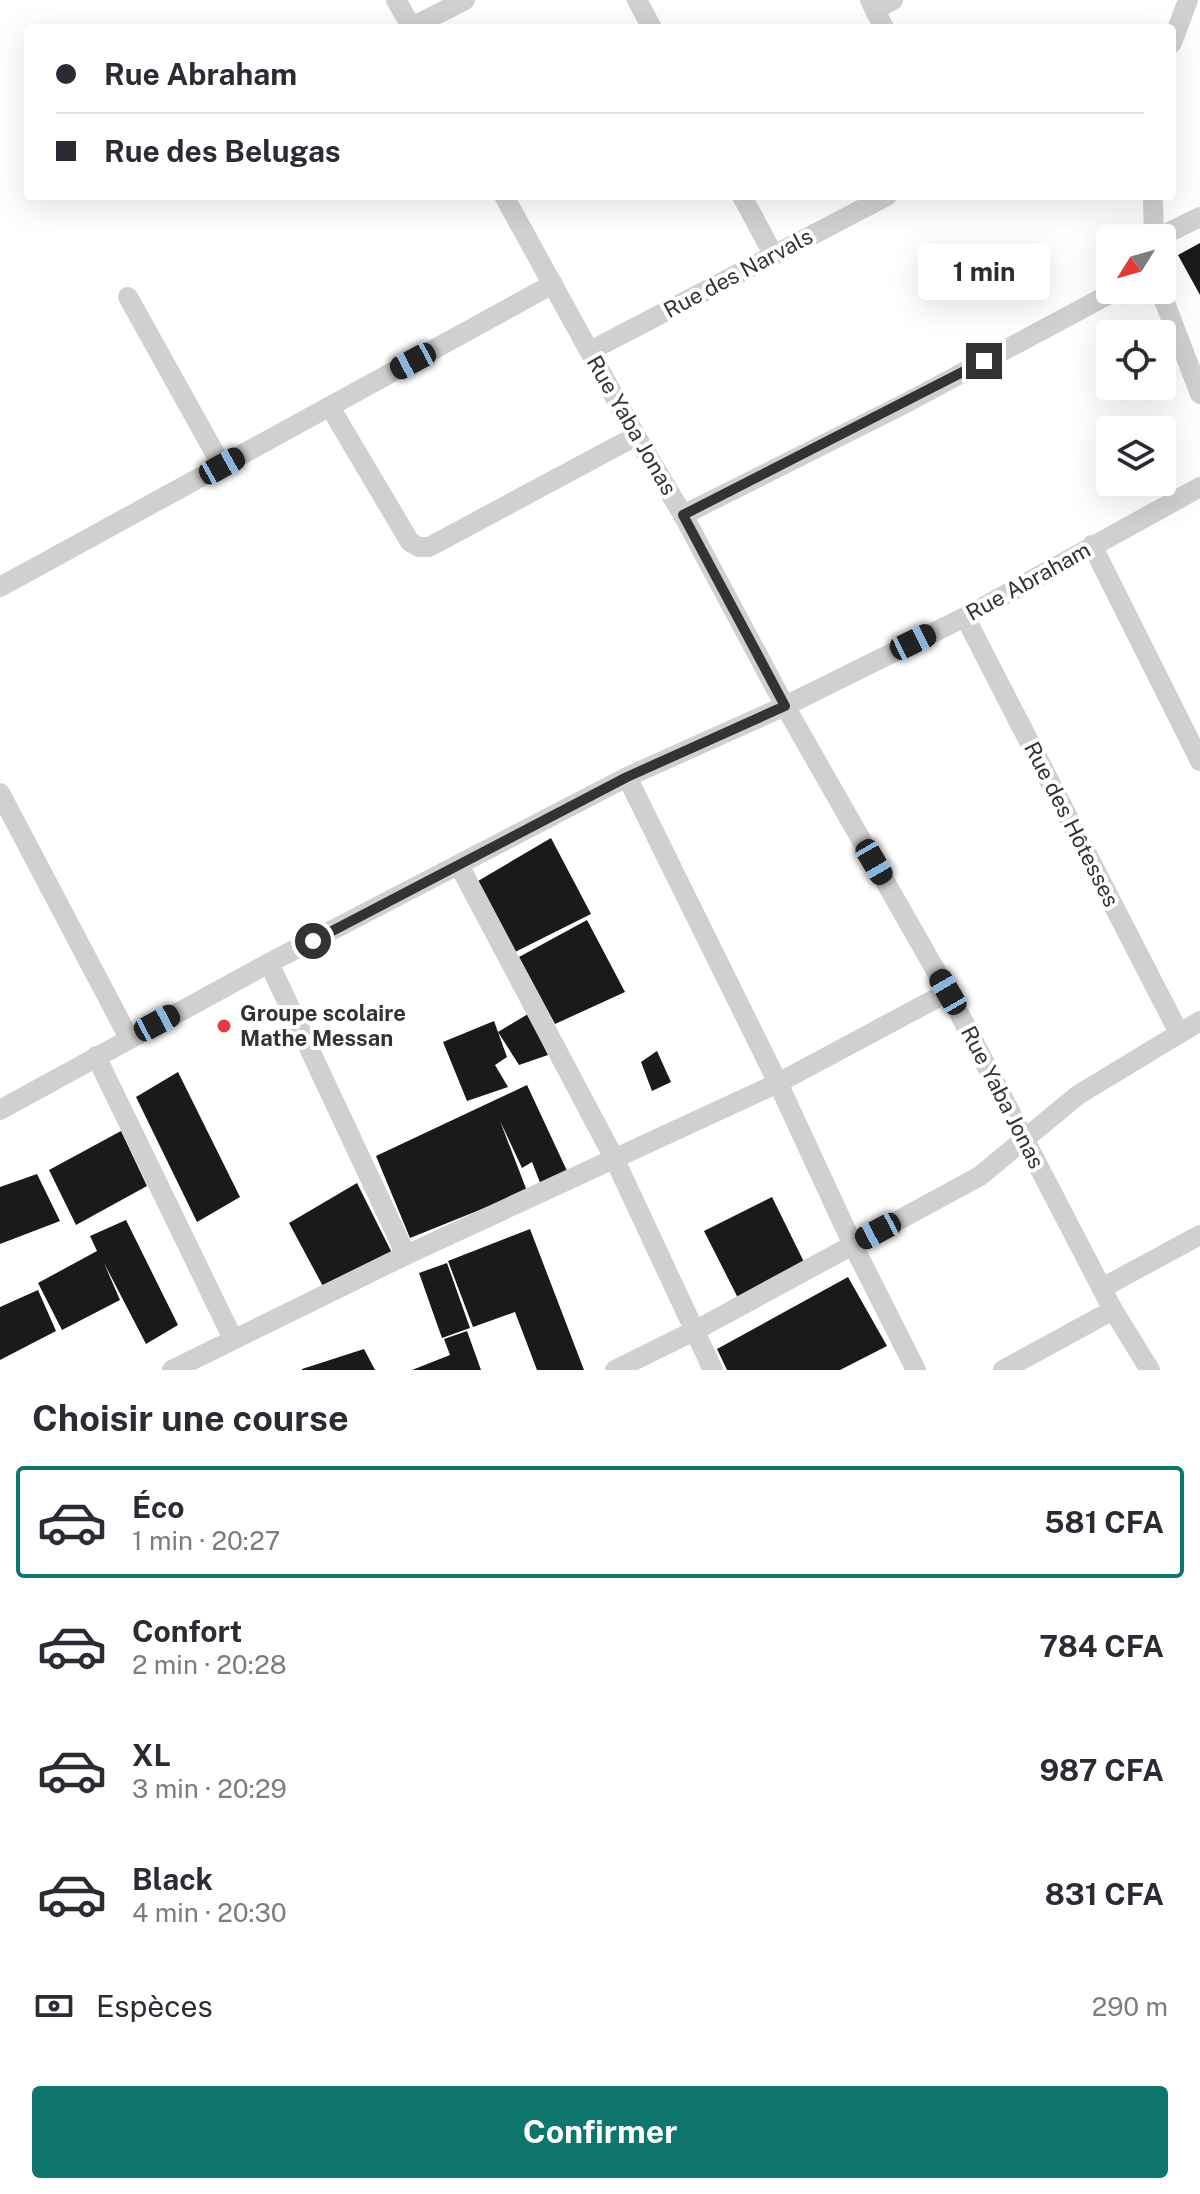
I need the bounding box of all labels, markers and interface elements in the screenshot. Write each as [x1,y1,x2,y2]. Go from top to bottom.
text: Rue Abraham [104,56,297,92]
text: Rue des Belugas [104,133,341,169]
street label: Rue des Narvals [659,223,817,323]
north arrow [1096,224,1176,304]
map controls [1096,224,1176,496]
callout: 1 min [918,245,1050,301]
text: 1 min [953,256,1015,287]
button: locate [1096,320,1176,400]
car [386,339,440,383]
route end [966,343,1002,379]
street label: Rue Yaba Jonas [582,351,682,499]
button: layers [1096,416,1176,496]
car [195,444,249,488]
street label: Rue Abraham [961,536,1095,626]
car [886,621,940,663]
street label: Rue des Hôtesses [1019,737,1125,911]
car [852,835,896,889]
route start [295,923,331,959]
car [926,965,970,1019]
place label: Groupe scolaire Mathe Messan [240,1000,406,1051]
car [130,1001,184,1045]
marker: Groupe scolaire Mathe Messan [215,1017,233,1035]
street label: Rue Yaba Jonas [956,1021,1050,1173]
car [851,1209,905,1253]
text: Choisir une course [32,1397,349,1439]
icon: car [36,1486,108,1558]
text: Éco [132,1489,185,1525]
text: 581 CFA [1044,1504,1164,1540]
text: 1 min · 20:27 [132,1525,280,1556]
icon: car [36,1610,108,1682]
text: Confort [132,1613,242,1649]
text: 784 CFA [1039,1628,1164,1664]
text: 2 min · 20:28 [132,1649,286,1680]
icon: car [36,1734,108,1806]
text: XL [132,1737,171,1773]
text: 987 CFA [1039,1752,1164,1788]
text: 3 min · 20:29 [132,1773,287,1804]
icon: car [36,1858,108,1930]
text: Black [132,1861,213,1897]
text: 831 CFA [1045,1876,1164,1912]
text: 4 min · 20:30 [132,1897,287,1928]
icon: cash [32,1984,76,2028]
text: Espèces [96,1988,213,2024]
text: 290 m [1092,1991,1168,2022]
button: Confirmer [32,2086,1168,2178]

